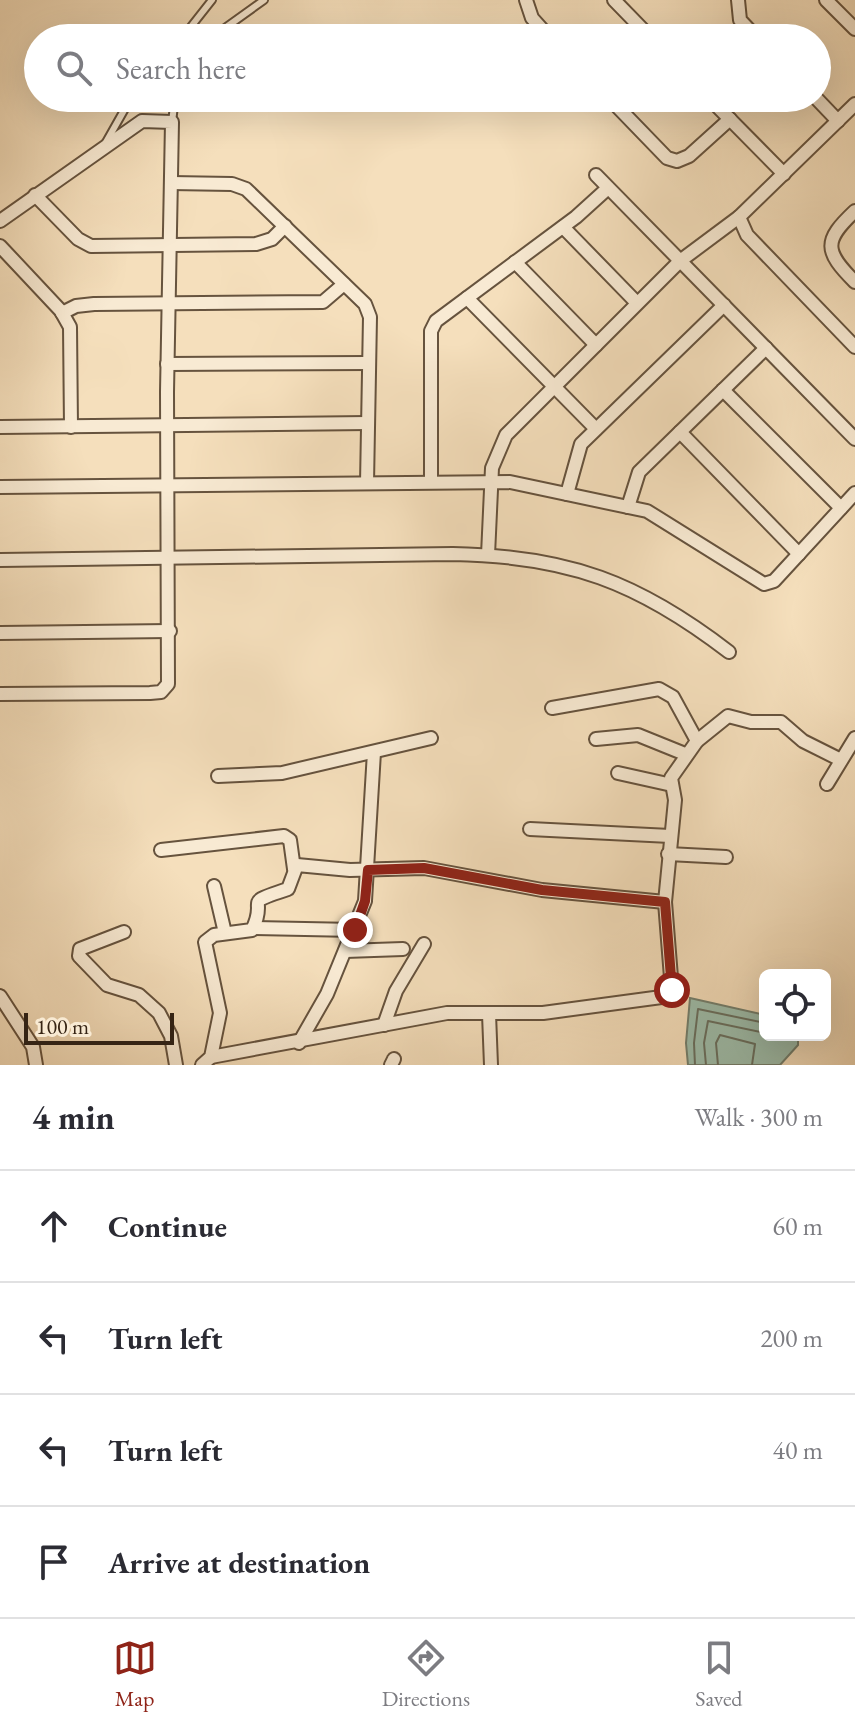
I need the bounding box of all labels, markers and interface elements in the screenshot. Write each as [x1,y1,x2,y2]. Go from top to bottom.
search box [24,24,831,112]
icon: search [52,46,96,90]
text: Search here [116,49,246,88]
route end [337,912,373,948]
map controls [759,969,831,1041]
button: locate [759,969,831,1041]
route start [654,972,690,1008]
scale bar [24,1009,174,1045]
text: 100 m [36,1012,89,1041]
text: 4 min [32,1095,115,1139]
text: Walk · 300 m [695,1100,823,1134]
icon: ahead [32,1204,76,1248]
text: Continue [108,1207,227,1246]
text: 60 m [773,1209,823,1243]
icon: left [32,1316,76,1360]
text: Turn left [108,1319,222,1358]
text: 200 m [760,1321,823,1355]
icon: left [32,1428,76,1472]
text: Turn left [108,1431,222,1470]
text: 40 m [773,1433,823,1467]
icon: arrive [32,1540,76,1584]
text: Arrive at destination [108,1543,370,1582]
tab: Map [113,1636,157,1713]
tab: Directions [382,1636,470,1713]
tab: Saved [695,1636,742,1713]

